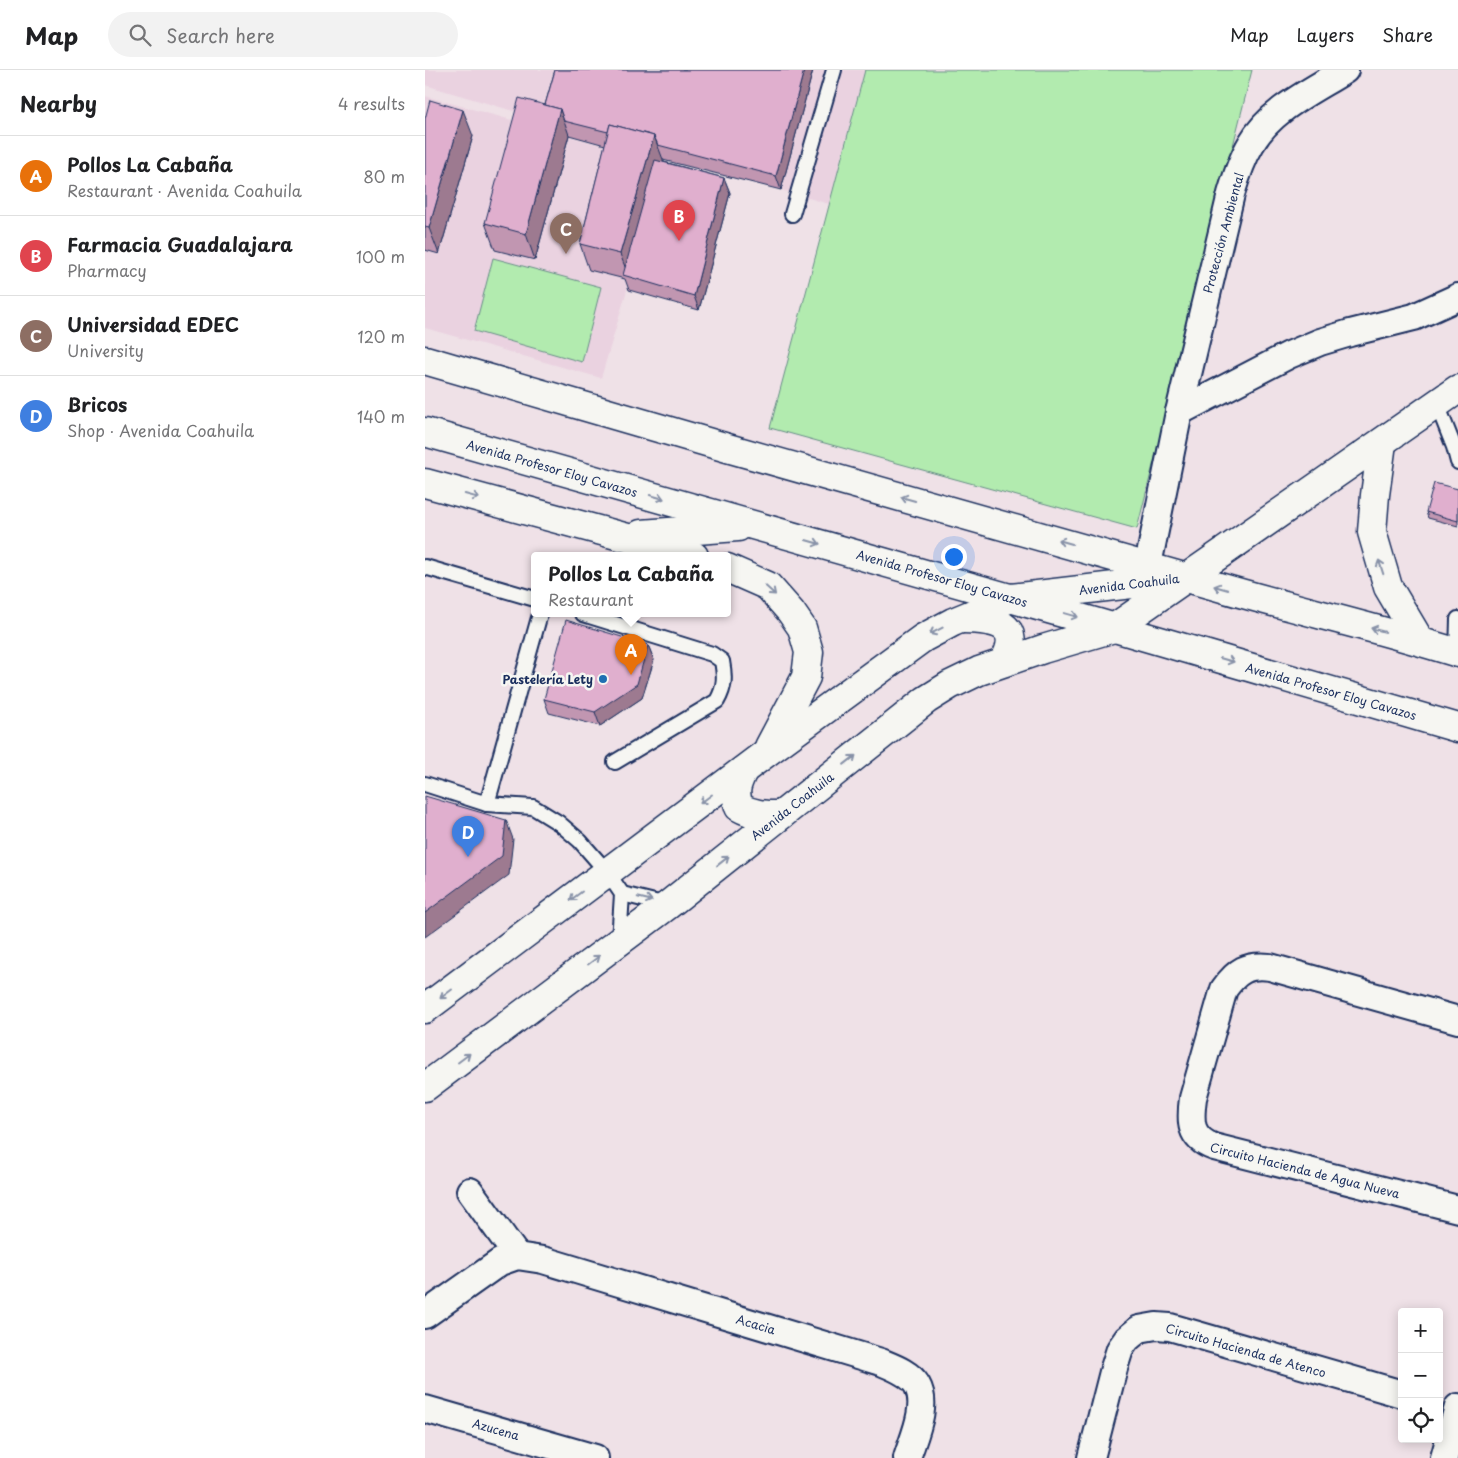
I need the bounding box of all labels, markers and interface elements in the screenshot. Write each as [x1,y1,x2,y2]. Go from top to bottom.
search box [108,12,458,57]
text: Map [25,17,78,53]
icon: search [126,21,154,49]
text: Search here [166,21,275,49]
text: Map [1230,21,1269,48]
text: Layers [1297,21,1354,48]
text: Share [1382,21,1433,48]
text: Nearby [20,87,97,119]
text: 4 results [338,91,405,115]
text: Pollos La Cabaña [67,150,233,178]
text: A [30,164,42,188]
text: 80 m [363,164,405,188]
street label: Protección Ambiental [1198,171,1248,295]
text: Restaurant · Avenida Coahuila [67,178,302,202]
pin: B [663,200,695,241]
pin: C [550,213,582,254]
text: Farmacia Guadalajara [67,230,293,258]
text: B [31,244,41,268]
text: 100 m [356,244,405,268]
text: Pharmacy [67,258,147,282]
text: Universidad EDEC [67,310,239,338]
text: C [30,324,42,348]
text: 120 m [358,324,405,348]
text: University [67,338,144,362]
text: Bricos [67,390,127,418]
text: D [30,404,42,428]
text: 140 m [357,404,405,428]
text: Shop · Avenida Coahuila [67,418,254,442]
street label: Avenida Profesor Eloy Cavazos [464,435,640,501]
one-way arrow [464,491,480,501]
one-way arrow [649,493,665,503]
one-way arrow [901,493,917,503]
one-way arrow [805,537,821,547]
one-way arrow [1057,537,1073,547]
your location [941,544,967,570]
street label: Avenida Profesor Eloy Cavazos [854,545,1030,611]
popup [531,552,731,617]
text: Pollos La Cabaña [548,559,714,587]
one-way arrow [1376,560,1386,576]
street label: Avenida Coahuila [1078,569,1181,599]
one-way arrow [1213,582,1229,592]
one-way arrow [764,584,777,595]
text: Restaurant [548,587,634,611]
one-way arrow [1062,611,1078,620]
one-way arrow [1370,625,1386,634]
one-way arrow [929,627,944,636]
pin: A [615,634,647,675]
one-way arrow [1218,656,1234,666]
street label: Avenida Profesor Eloy Cavazos [1243,658,1419,724]
place label: Pastelería Lety [503,670,593,688]
marker: Pastelería Lety [597,673,609,685]
one-way arrow [843,755,857,765]
street label: Avenida Coahuila [747,768,838,844]
one-way arrow [700,793,713,804]
pin: D [452,816,484,857]
one-way arrow [716,855,729,866]
one-way arrow [569,891,583,901]
one-way arrow [636,895,652,904]
one-way arrow [587,955,601,965]
one-way arrow [439,989,453,999]
one-way arrow [457,1052,470,1063]
street label: Circuito Hacienda de Agua Nueva [1208,1138,1402,1202]
map controls [1398,1308,1443,1443]
button: + [1398,1308,1443,1353]
street label: Acacia [734,1310,778,1339]
street label: Circuito Hacienda de Atenco [1164,1318,1329,1382]
button: − [1398,1353,1443,1398]
button: locate [1398,1398,1443,1443]
street label: Azucena [470,1414,522,1444]

